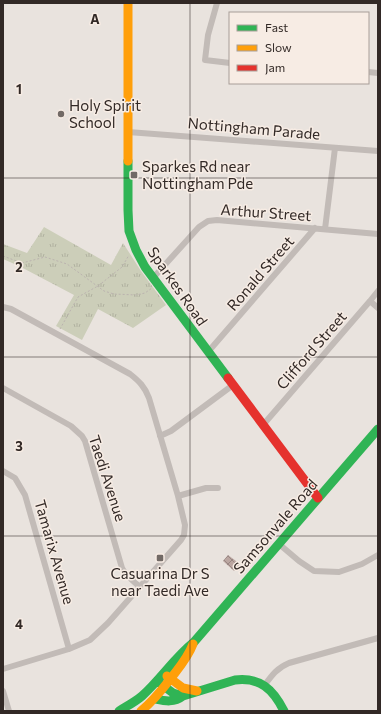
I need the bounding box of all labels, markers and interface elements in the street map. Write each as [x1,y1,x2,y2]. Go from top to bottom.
text: A [90,11,100,27]
legend [229,12,369,84]
text: Fast [265,20,288,34]
text: Slow [265,40,292,54]
text: Jam [265,60,285,75]
text: 1 [16,81,22,97]
place label: Holy Spirit School [69,96,141,131]
marker: Holy Spirit School [56,109,66,119]
street label: Nottingham Parade [187,113,321,143]
place label: Sparkes Rd near Nottingham Pde [142,157,253,192]
marker: Sparkes Rd near Nottingham Pde [129,170,139,180]
street label: Arthur Street [220,200,312,224]
street label: Ronald Street [223,232,297,314]
street label: Sparkes Road [144,243,212,329]
text: 2 [15,259,23,275]
street label: Clifford Street [272,307,350,393]
street label: Taedi Avenue [86,433,130,523]
text: 3 [15,438,23,454]
street label: Samsonvale Road [229,475,321,577]
street label: Tamarix Avenue [31,498,79,606]
marker: Casuarina Dr S near Taedi Ave [155,553,165,563]
place label: Casuarina Dr S near Taedi Ave [110,564,210,599]
text: 4 [15,616,23,632]

